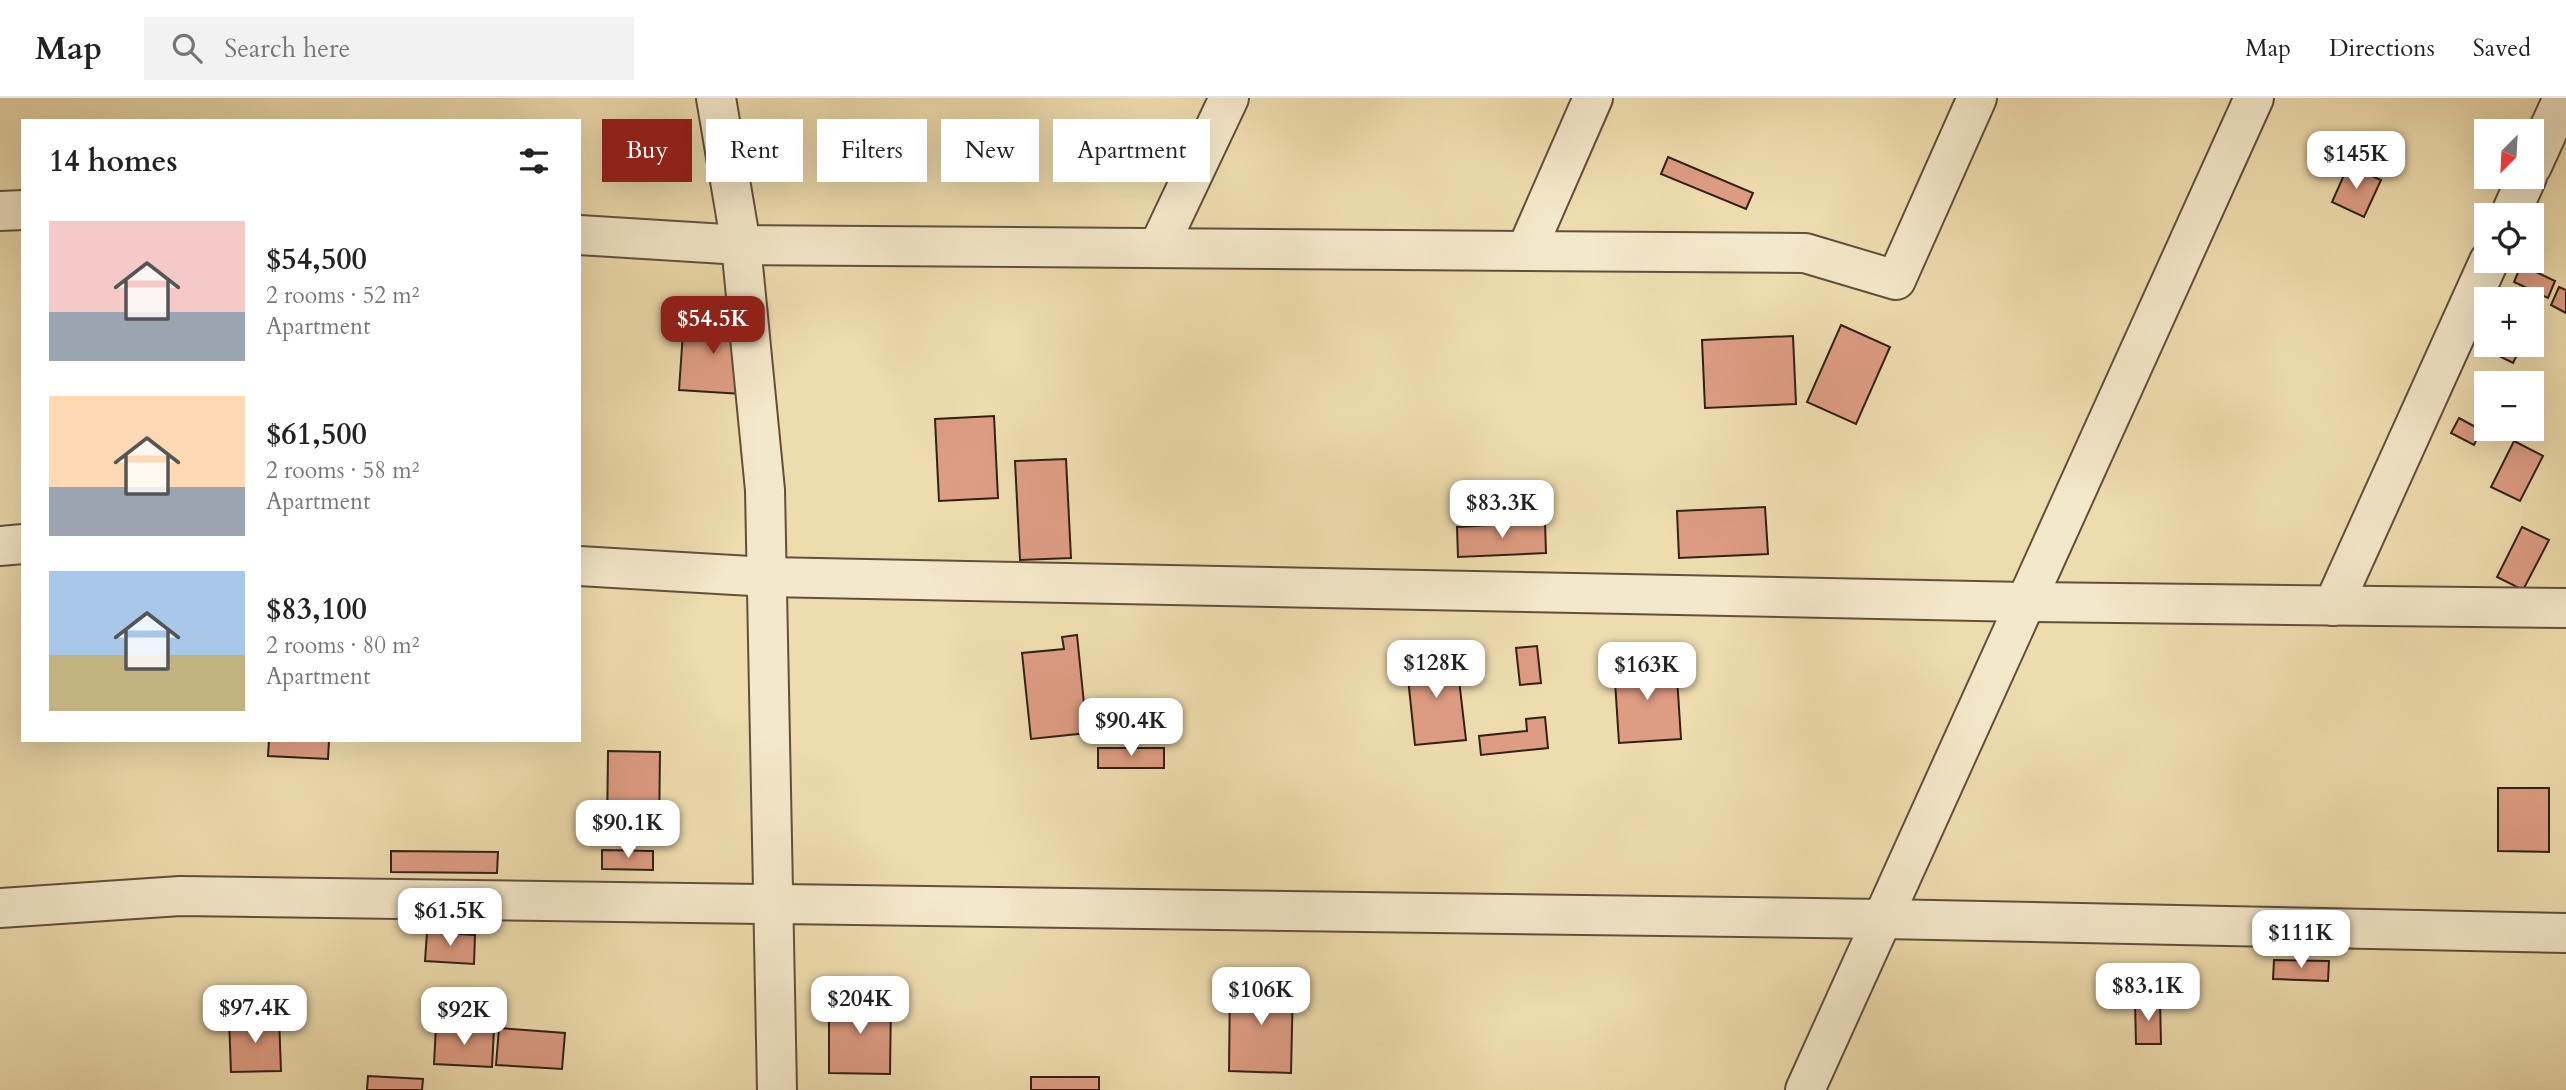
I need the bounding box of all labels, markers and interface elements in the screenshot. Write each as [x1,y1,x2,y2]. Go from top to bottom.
search box [144,17,634,80]
text: Map [35,26,102,71]
icon: search [168,29,206,67]
text: Search here [224,31,350,66]
text: Map [2245,32,2291,65]
text: Directions [2329,32,2435,65]
text: Saved [2473,32,2531,65]
chip: Buy [602,119,692,182]
chip: Rent [706,119,803,182]
chip: Filters [817,119,927,182]
chip: New [941,119,1039,182]
chip: Apartment [1053,119,1210,182]
north arrow [2474,119,2544,189]
map controls [2474,119,2544,441]
pin: $145K [2307,132,2405,191]
text: $145K [2323,138,2389,169]
text: 14 homes [49,141,178,182]
icon: filters [515,142,553,180]
button: locate [2474,203,2544,273]
text: $54,500 [266,239,367,280]
icon: home [105,249,189,333]
text: 2 rooms · 52 m² [266,280,419,311]
button: + [2474,287,2544,357]
pin: $54.5K [656,296,770,356]
text: $54.5K [677,303,749,334]
text: Apartment [266,311,370,342]
button: − [2474,371,2544,441]
text: $61,500 [266,414,367,455]
icon: home [105,424,189,508]
text: 2 rooms · 58 m² [266,455,419,486]
pin: $83.3K [1445,480,1559,540]
text: Apartment [266,486,370,517]
text: $83.3K [1466,487,1538,518]
text: $83,100 [266,589,367,630]
icon: home [105,599,189,683]
text: 2 rooms · 80 m² [266,630,419,661]
pin: $128K [1387,640,1485,700]
pin: $163K [1598,642,1696,702]
text: $128K [1403,647,1469,678]
text: $163K [1614,649,1680,680]
text: Apartment [266,661,370,692]
pin: $90.4K [1074,698,1188,758]
text: $90.4K [1095,705,1167,736]
pin: $90.1K [571,800,685,860]
text: $90.1K [592,807,664,838]
pin: $61.5K [393,888,507,948]
text: $61.5K [414,895,486,926]
pin: $111K [2252,910,2350,970]
text: $111K [2268,917,2334,948]
pin: $83.1K [2091,964,2205,1023]
pin: $106K [1212,968,1310,1027]
text: $83.1K [2112,970,2184,1001]
text: $106K [1228,974,1294,1005]
pin: $204K [811,976,909,1036]
text: $204K [827,983,893,1014]
pin: $97.4K [198,986,312,1045]
pin: $92K [423,988,505,1047]
text: $97.4K [219,992,291,1023]
text: $92K [437,994,491,1025]

